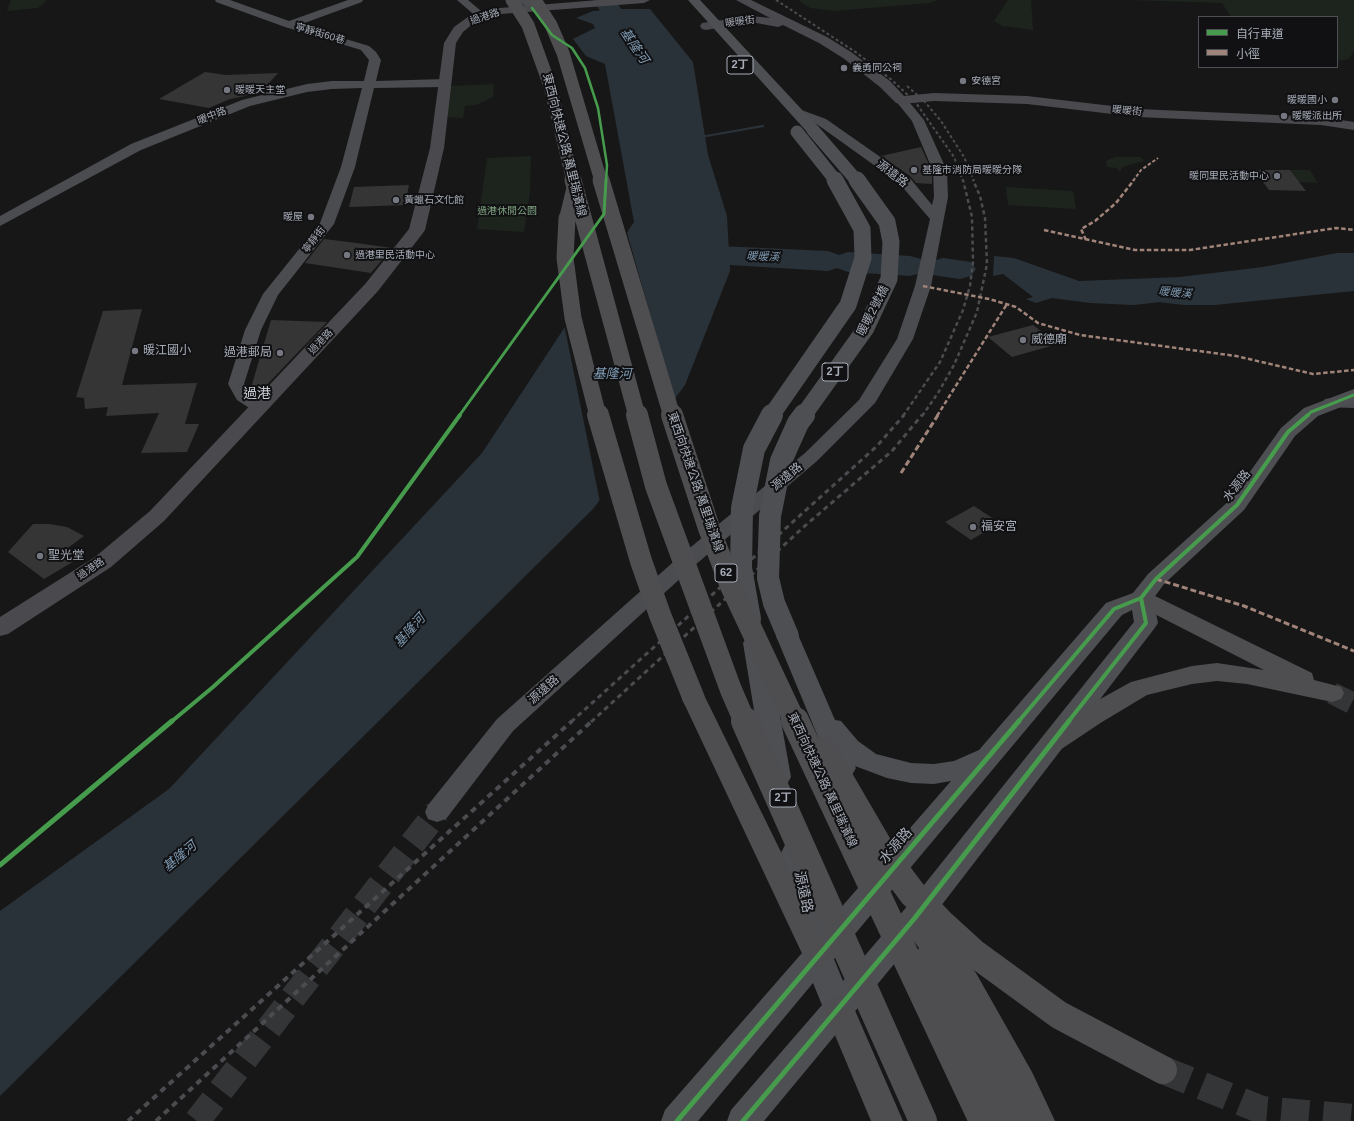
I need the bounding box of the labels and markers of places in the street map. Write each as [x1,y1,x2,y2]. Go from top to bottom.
place label: 義勇同公祠 [852,62,902,74]
marker: 義勇同公祠 [839,63,849,73]
place label: 安德宮 [971,75,1001,87]
marker: 安德宮 [958,76,968,86]
place label: 暖暖天主堂 [235,84,285,96]
marker: 暖暖天主堂 [222,85,232,95]
place label: 暖暖國小 [1287,94,1327,106]
marker: 暖暖國小 [1330,95,1340,105]
place label: 暖暖派出所 [1292,110,1342,122]
marker: 暖暖派出所 [1279,111,1289,121]
place label: 基隆市消防局暖暖分隊 [922,164,1022,176]
marker: 基隆市消防局暖暖分隊 [909,165,919,175]
place label: 暖同里民活動中心 [1189,170,1269,182]
marker: 暖同里民活動中心 [1272,171,1282,181]
place label: 黃蠟石文化館 [404,194,464,206]
marker: 黃蠟石文化館 [391,195,401,205]
place label: 暖屋 [283,211,303,223]
marker: 暖屋 [306,212,316,222]
place label: 過港里民活動中心 [355,249,435,261]
marker: 過港里民活動中心 [342,250,352,260]
place label: 威德廟 [1031,333,1067,347]
marker: 威德廟 [1018,335,1028,345]
place label: 暖江國小 [143,344,191,358]
marker: 暖江國小 [130,346,140,356]
place label: 過港郵局 [224,346,272,360]
marker: 過港郵局 [275,348,285,358]
place label: 福安宮 [981,520,1017,534]
marker: 福安宮 [968,522,978,532]
place label: 聖光堂 [48,549,84,563]
marker: 聖光堂 [35,551,45,561]

